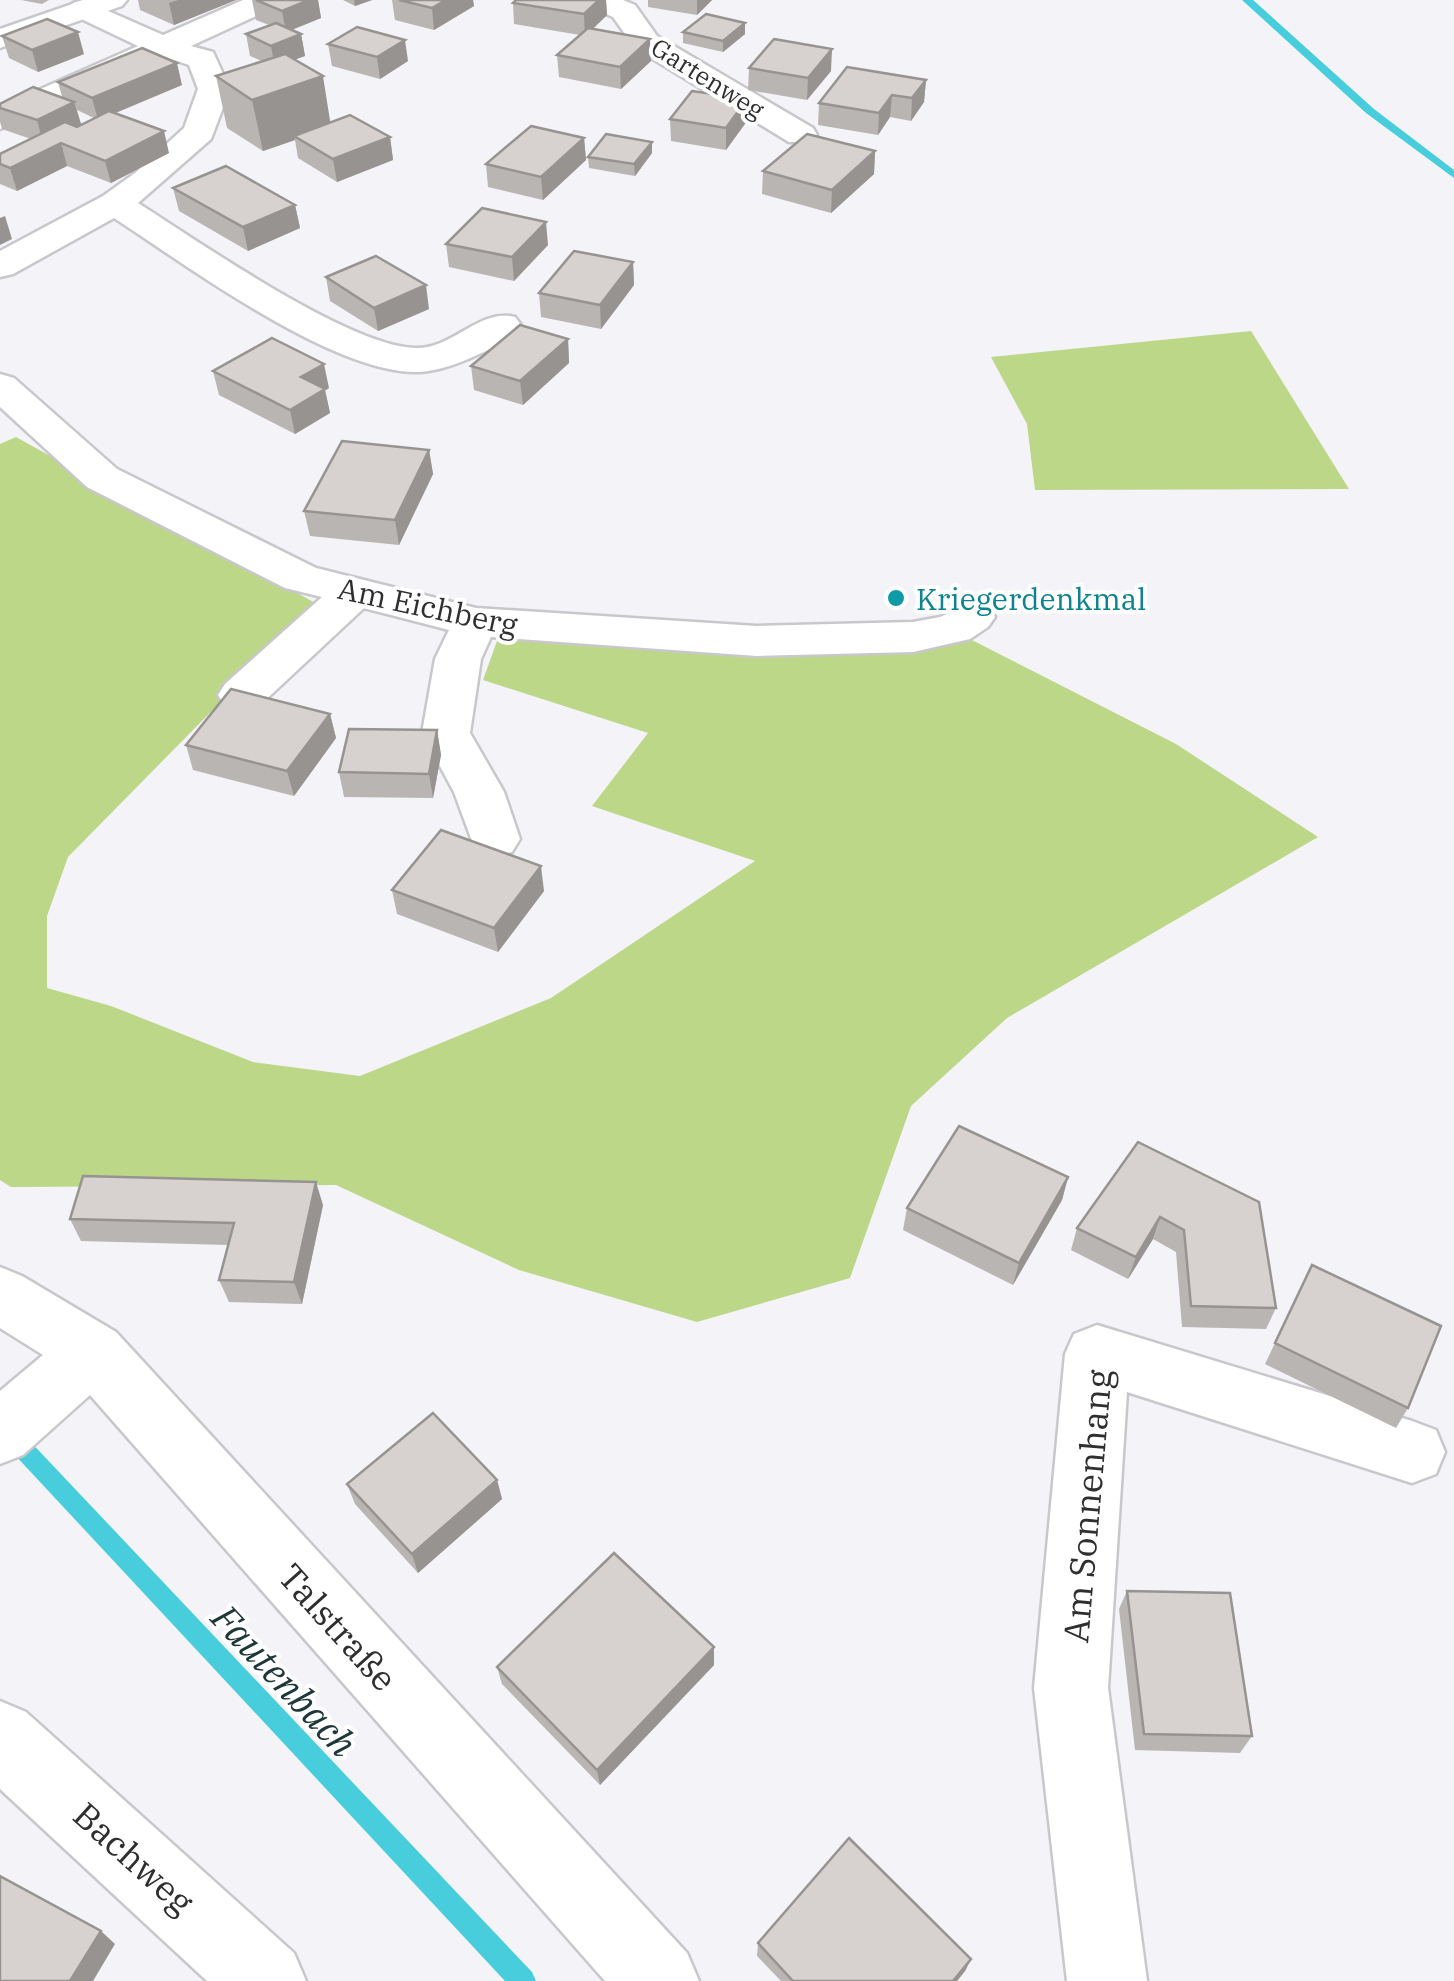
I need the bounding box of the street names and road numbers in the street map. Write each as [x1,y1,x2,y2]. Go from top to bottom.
street label: Gartenweg [645,30,771,126]
street label: Am Eichberg [334,568,522,644]
street label: Am Sonnenhang [1052,1368,1122,1644]
street label: Talstraße [269,1554,407,1700]
street label: Bachweg [64,1792,204,1924]

